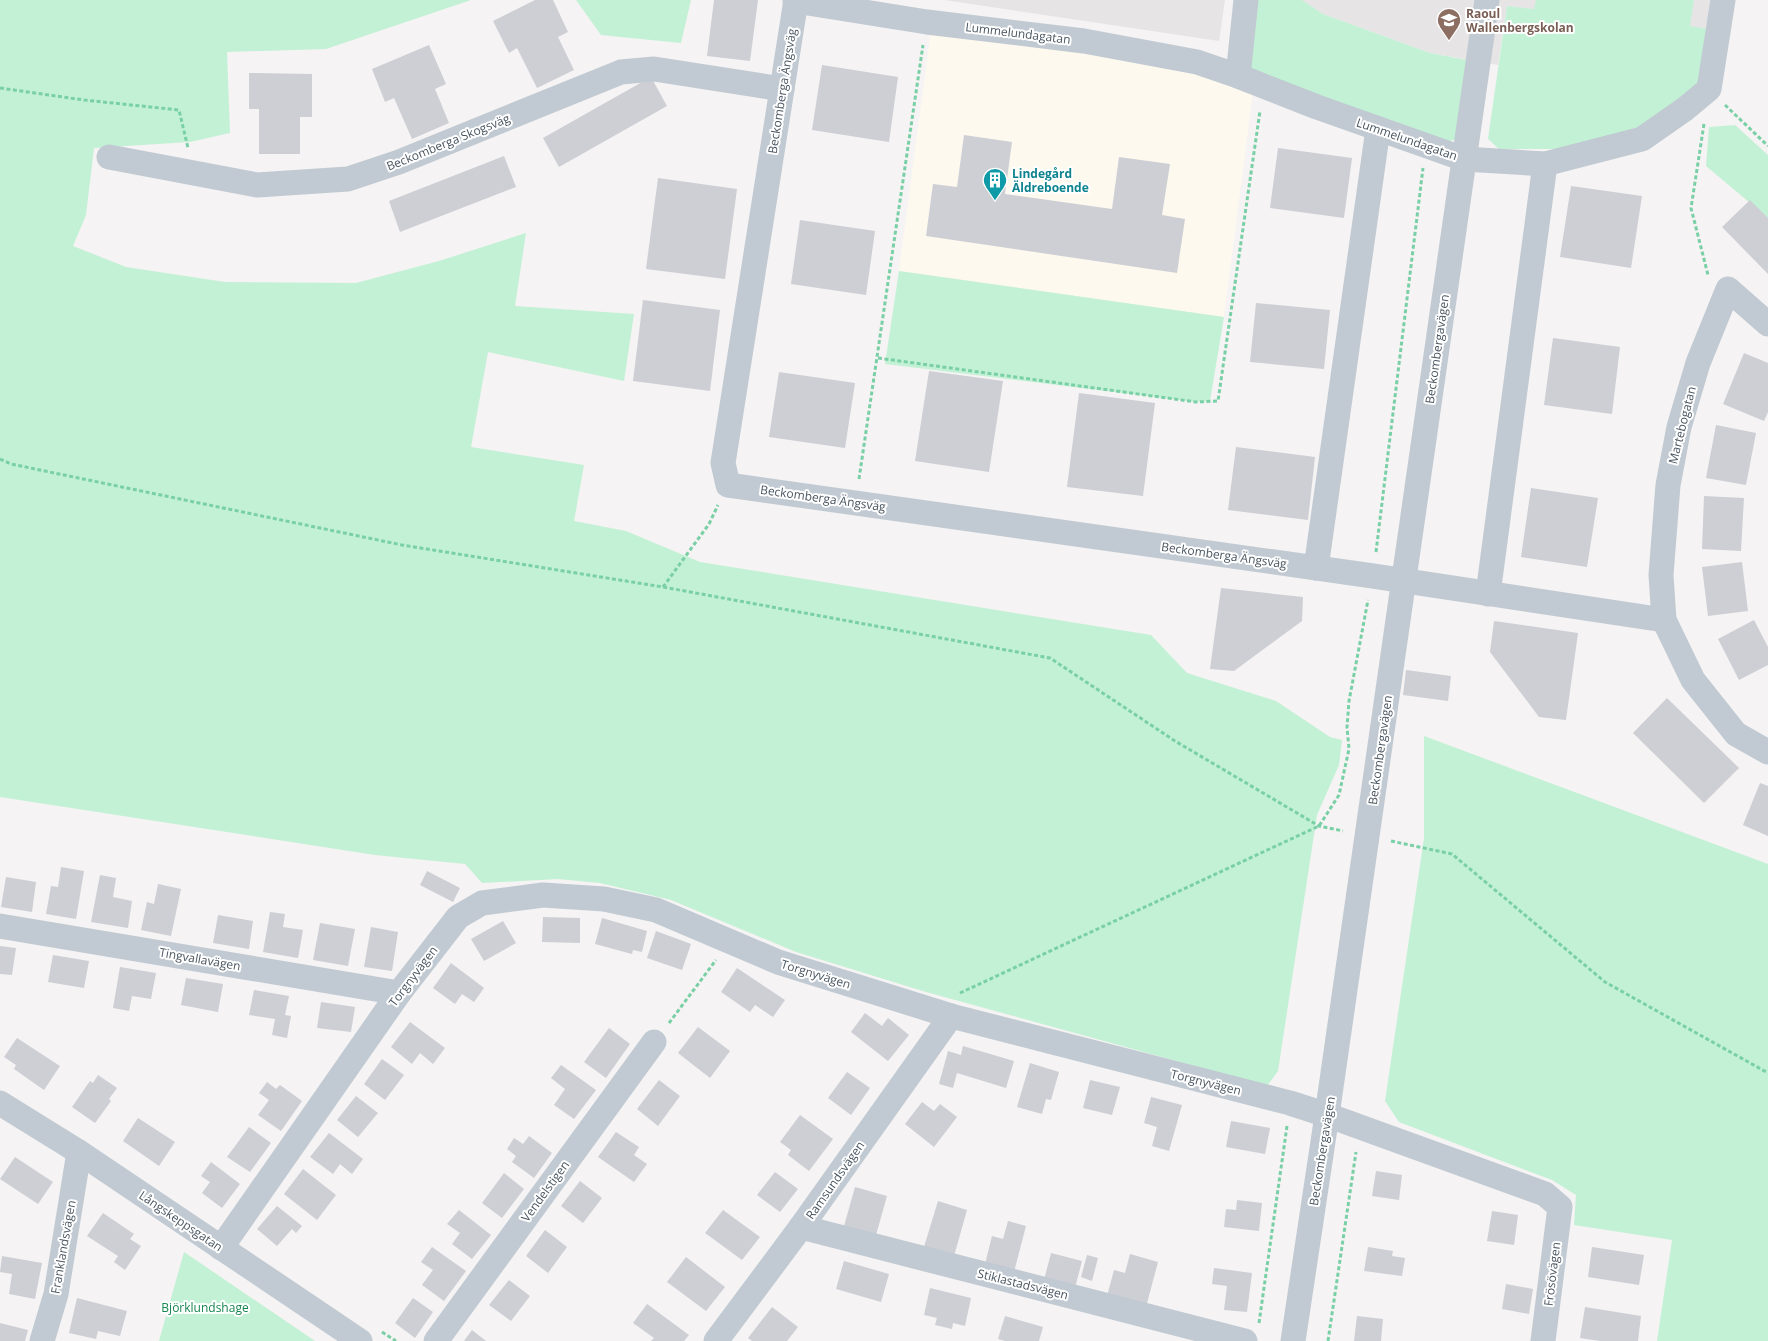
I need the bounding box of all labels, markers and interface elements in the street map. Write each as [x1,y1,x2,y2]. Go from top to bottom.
place label: Raoul Wallenbergskolan [1466,5,1574,36]
school or university icon: Raoul Wallenbergskolan [1436,7,1462,41]
street label: Lummelundagatan [964,18,1072,48]
street label: Beckomberga Ängsväg [764,27,800,155]
street label: Beckomberga Skogsväg [384,109,513,175]
street label: Lummelundagatan [1354,114,1460,164]
place label: Lindegård Äldreboende [1012,165,1089,196]
building icon: Lindegård Äldreboende [982,167,1008,201]
street label: Beckombergavägen [1421,293,1453,405]
street label: Martebogatan [1664,384,1700,466]
street label: Beckomberga Ängsväg [759,481,887,515]
street label: Beckomberga Ängsväg [1160,538,1288,572]
street label: Beckombergavägen [1364,694,1396,806]
street label: Torgnyvägen [385,942,441,1010]
street label: Tingvallavägen [158,943,242,975]
street label: Torgnyvägen [779,955,853,993]
street label: Torgnyvägen [1169,1065,1243,1099]
street label: Beckombergavägen [1305,1095,1339,1207]
street label: Ramsundsvägen [802,1137,868,1223]
street label: Vendelstigen [517,1157,573,1225]
street label: Långskeppsgatan [136,1187,226,1255]
street label: Franklandsvägen [46,1199,80,1295]
street label: Frösövägen [1540,1241,1564,1307]
street label: Stiklastadsvägen [976,1265,1070,1303]
park label: Björklundshage [161,1299,249,1316]

